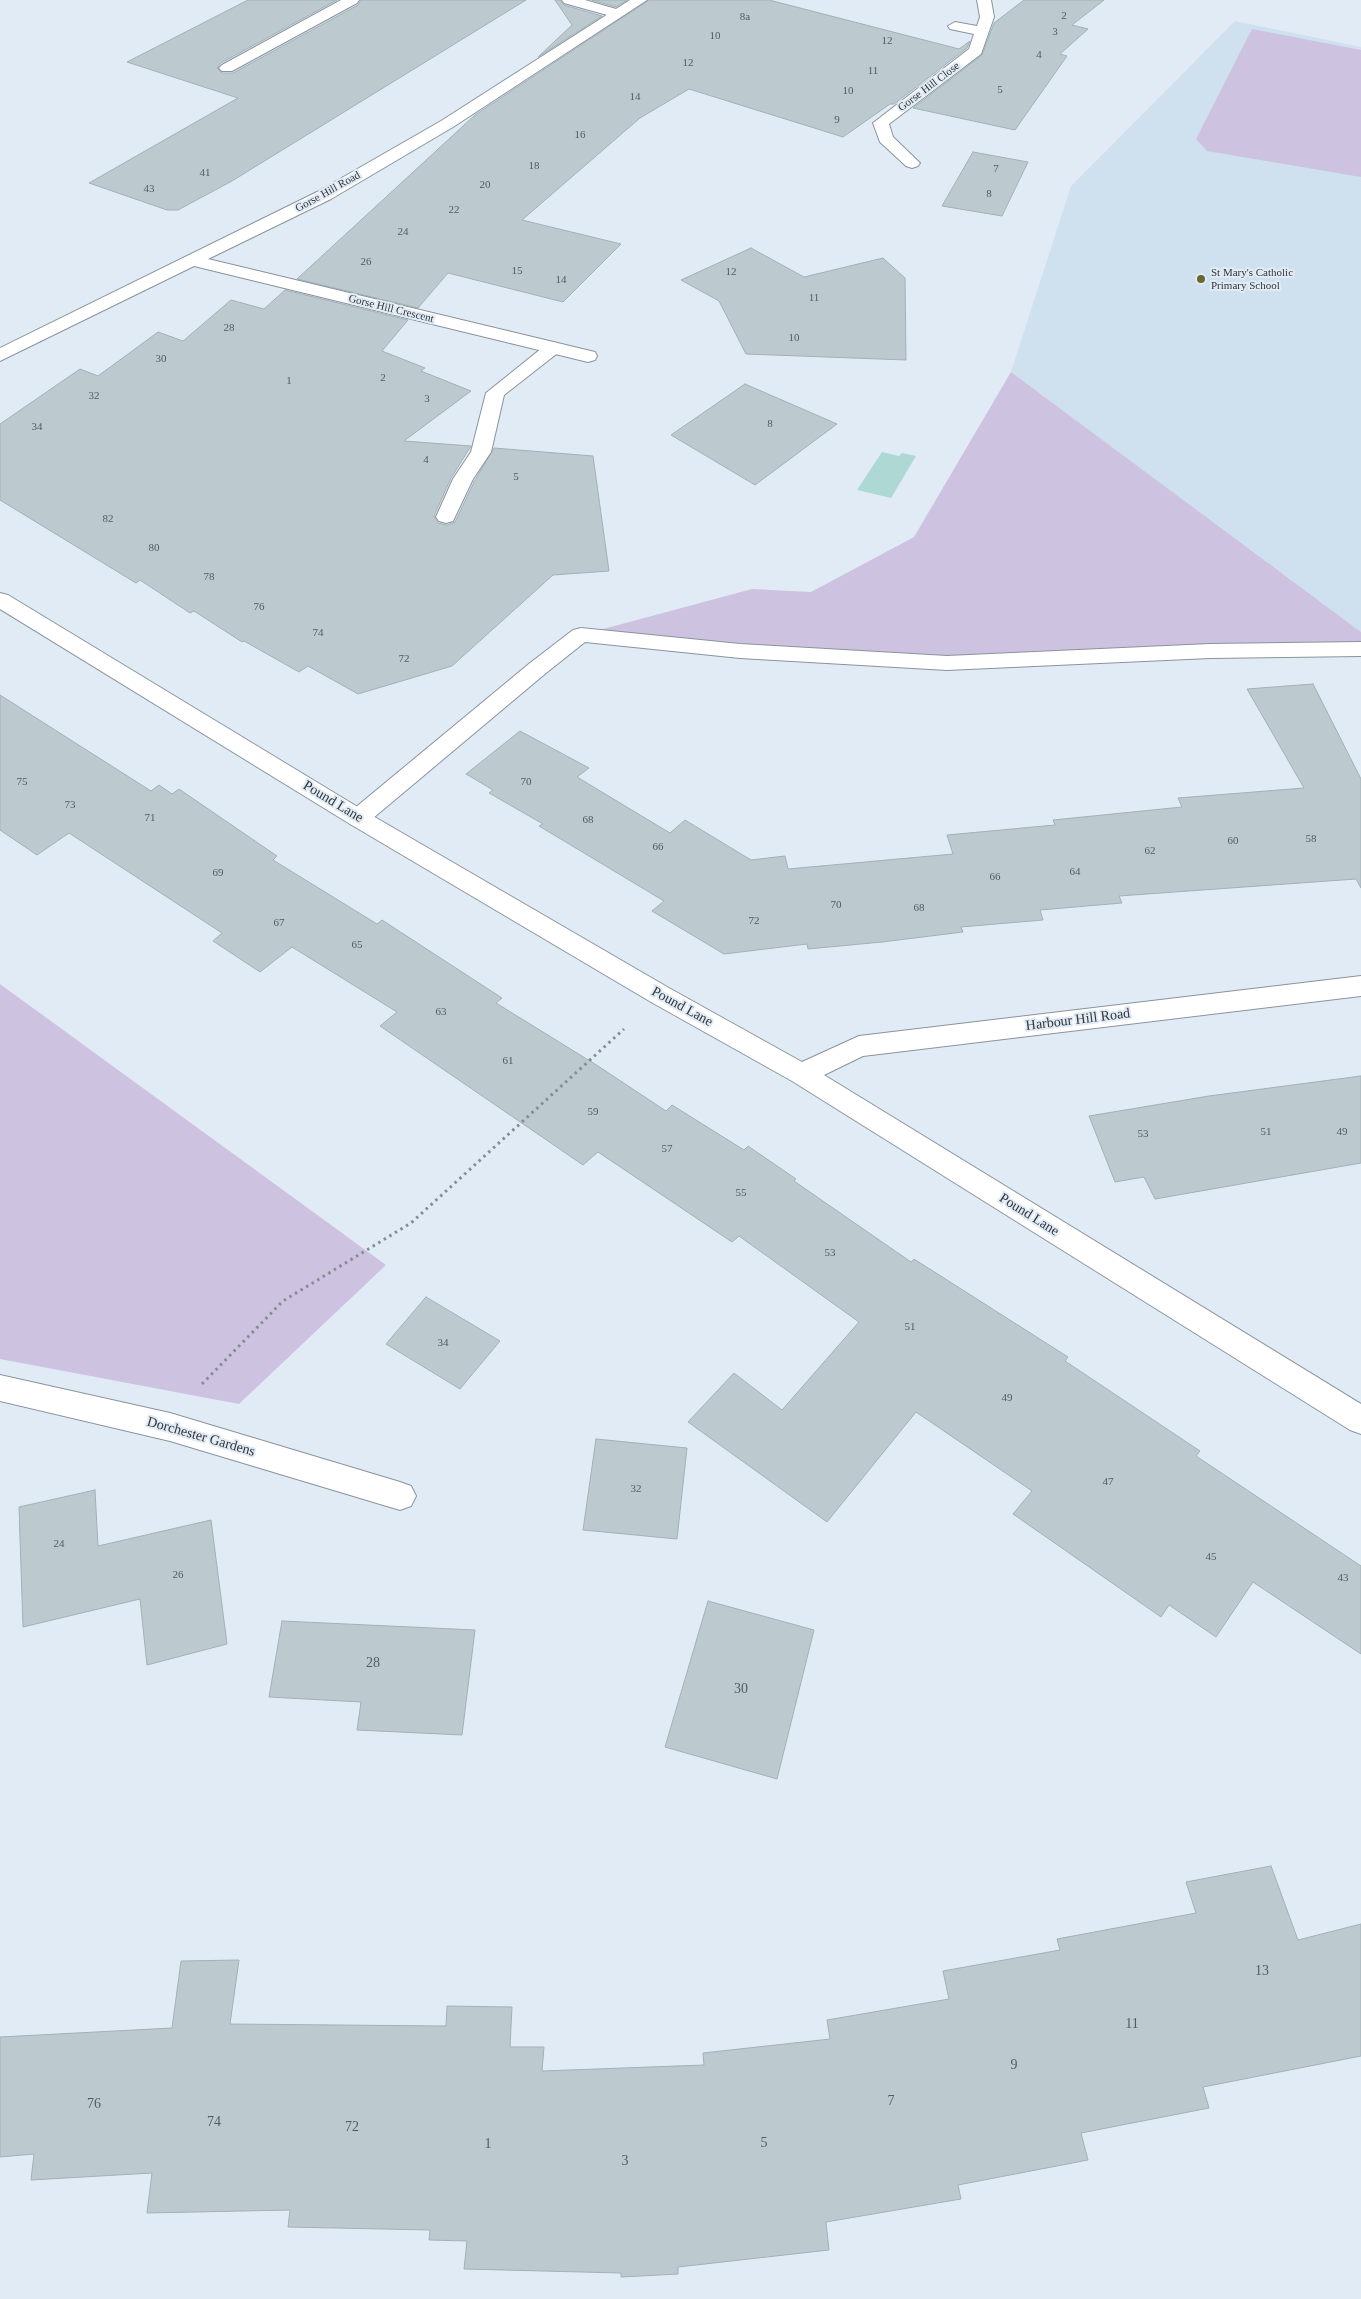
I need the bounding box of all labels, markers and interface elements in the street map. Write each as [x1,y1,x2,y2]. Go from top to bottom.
house number: 2 [1061,9,1067,23]
house number: 8a [740,10,750,24]
house number: 3 [1052,25,1058,39]
house number: 10 [710,29,720,43]
house number: 12 [882,34,892,48]
house number: 4 [1036,48,1042,62]
house number: 12 [682,56,694,70]
street label: Gorse Hill Close [896,59,962,115]
house number: 11 [868,64,878,78]
house number: 5 [997,83,1003,97]
house number: 10 [842,84,854,98]
house number: 14 [630,90,640,104]
house number: 9 [834,113,840,127]
house number: 16 [574,128,586,142]
house number: 18 [528,159,540,173]
house number: 7 [993,162,999,176]
house number: 41 [200,166,210,180]
street label: Gorse Hill Road [293,169,363,215]
house number: 20 [480,178,490,192]
house number: 43 [144,182,154,196]
house number: 8 [986,187,992,201]
house number: 22 [448,203,459,217]
house number: 24 [398,225,408,239]
house number: 26 [361,255,372,269]
house number: 15 [512,264,522,278]
house number: 12 [726,265,736,279]
place label: St Mary's Catholic Primary School [1211,266,1293,292]
house number: 14 [556,273,566,287]
marker: St Mary's Catholic Primary School [1195,273,1207,285]
house number: 11 [809,291,819,305]
street label: Gorse Hill Crescent [347,292,435,326]
house number: 28 [223,321,234,335]
house number: 10 [789,331,800,345]
house number: 30 [156,352,167,366]
house number: 2 [380,371,386,385]
house number: 1 [286,374,292,388]
house number: 32 [88,389,100,403]
house number: 3 [424,392,430,406]
house number: 8 [767,417,773,431]
house number: 34 [32,420,42,434]
house number: 4 [423,453,429,467]
house number: 5 [513,470,519,484]
house number: 82 [102,512,114,526]
house number: 80 [148,541,160,555]
house number: 78 [203,570,214,584]
house number: 76 [253,600,264,614]
house number: 74 [312,626,324,640]
house number: 72 [398,652,409,666]
house number: 75 [16,775,28,789]
house number: 70 [520,775,532,789]
street label: Pound Lane [300,777,366,827]
house number: 73 [64,798,76,812]
house number: 71 [144,811,156,825]
house number: 68 [582,813,594,827]
house number: 58 [1305,832,1316,846]
house number: 60 [1228,834,1238,848]
house number: 66 [652,840,664,854]
house number: 62 [1144,844,1156,858]
house number: 64 [1070,865,1080,879]
house number: 69 [212,866,224,880]
house number: 66 [990,870,1000,884]
house number: 70 [830,898,841,912]
house number: 68 [914,901,924,915]
house number: 72 [749,914,760,928]
house number: 67 [274,916,284,930]
house number: 65 [352,938,362,952]
street label: Pound Lane [649,983,715,1031]
house number: 63 [436,1005,446,1019]
street label: Harbour Hill Road [1025,1005,1131,1035]
house number: 61 [502,1054,514,1068]
house number: 59 [588,1105,598,1119]
house number: 51 [1260,1125,1272,1139]
house number: 49 [1336,1125,1348,1139]
house number: 53 [1138,1127,1148,1141]
house number: 57 [662,1142,672,1156]
house number: 55 [736,1186,746,1200]
street label: Pound Lane [996,1190,1062,1240]
house number: 53 [824,1246,836,1260]
house number: 51 [904,1320,916,1334]
house number: 34 [438,1336,448,1350]
house number: 49 [1002,1391,1012,1405]
street label: Dorchester Gardens [145,1414,257,1460]
house number: 47 [1102,1475,1114,1489]
house number: 32 [630,1482,642,1496]
house number: 24 [54,1537,64,1551]
house number: 45 [1206,1550,1216,1564]
house number: 26 [172,1568,184,1582]
house number: 43 [1338,1571,1349,1585]
house number: 28 [366,1655,380,1671]
house number: 30 [734,1681,748,1697]
house number: 13 [1255,1963,1269,1979]
house number: 11 [1125,2016,1139,2032]
house number: 9 [1011,2057,1018,2073]
house number: 7 [888,2093,894,2109]
house number: 76 [87,2096,101,2112]
house number: 74 [207,2114,221,2130]
house number: 72 [345,2119,359,2135]
house number: 5 [761,2135,768,2151]
house number: 1 [484,2136,492,2152]
house number: 3 [622,2153,628,2169]

